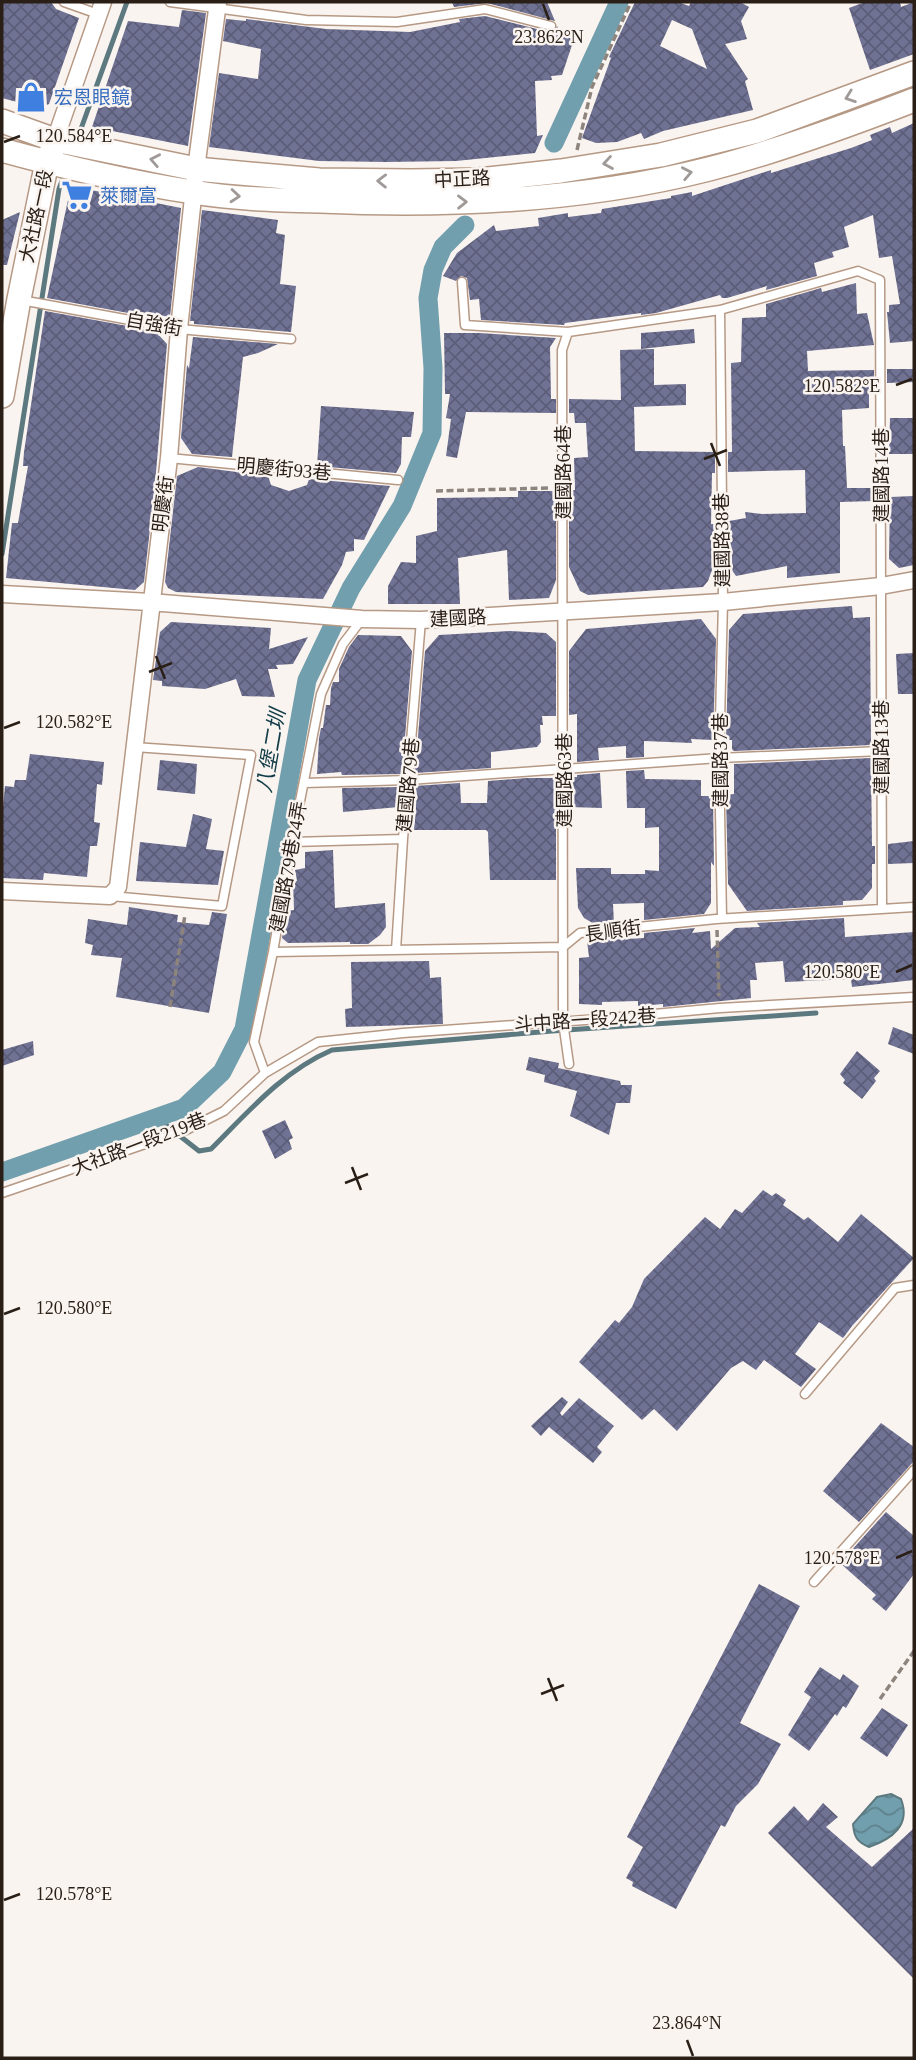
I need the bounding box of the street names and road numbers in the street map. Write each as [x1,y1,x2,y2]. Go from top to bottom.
street label: 大社路一段 [16,167,56,265]
street label: 中正路 [433,167,491,191]
street label: 自強街 [124,309,184,339]
street label: 建國路64巷 [553,424,574,520]
street label: 建國路14巷 [871,427,892,523]
street label: 明慶街93巷 [236,454,332,484]
street label: 明慶街 [149,474,177,534]
street label: 建國路38巷 [711,492,733,588]
street label: 建國路 [429,606,487,630]
street label: 建國路13巷 [871,699,892,795]
street label: 建國路37巷 [710,712,731,808]
street label: 建國路63巷 [554,732,575,828]
street label: 建國路79巷 [393,737,423,833]
street label: 建國路79巷24弄 [266,800,310,934]
street label: 長順街 [583,917,643,945]
street label: 斗中路一段242巷 [513,1005,657,1035]
street label: 大社路一段219巷 [69,1109,209,1179]

